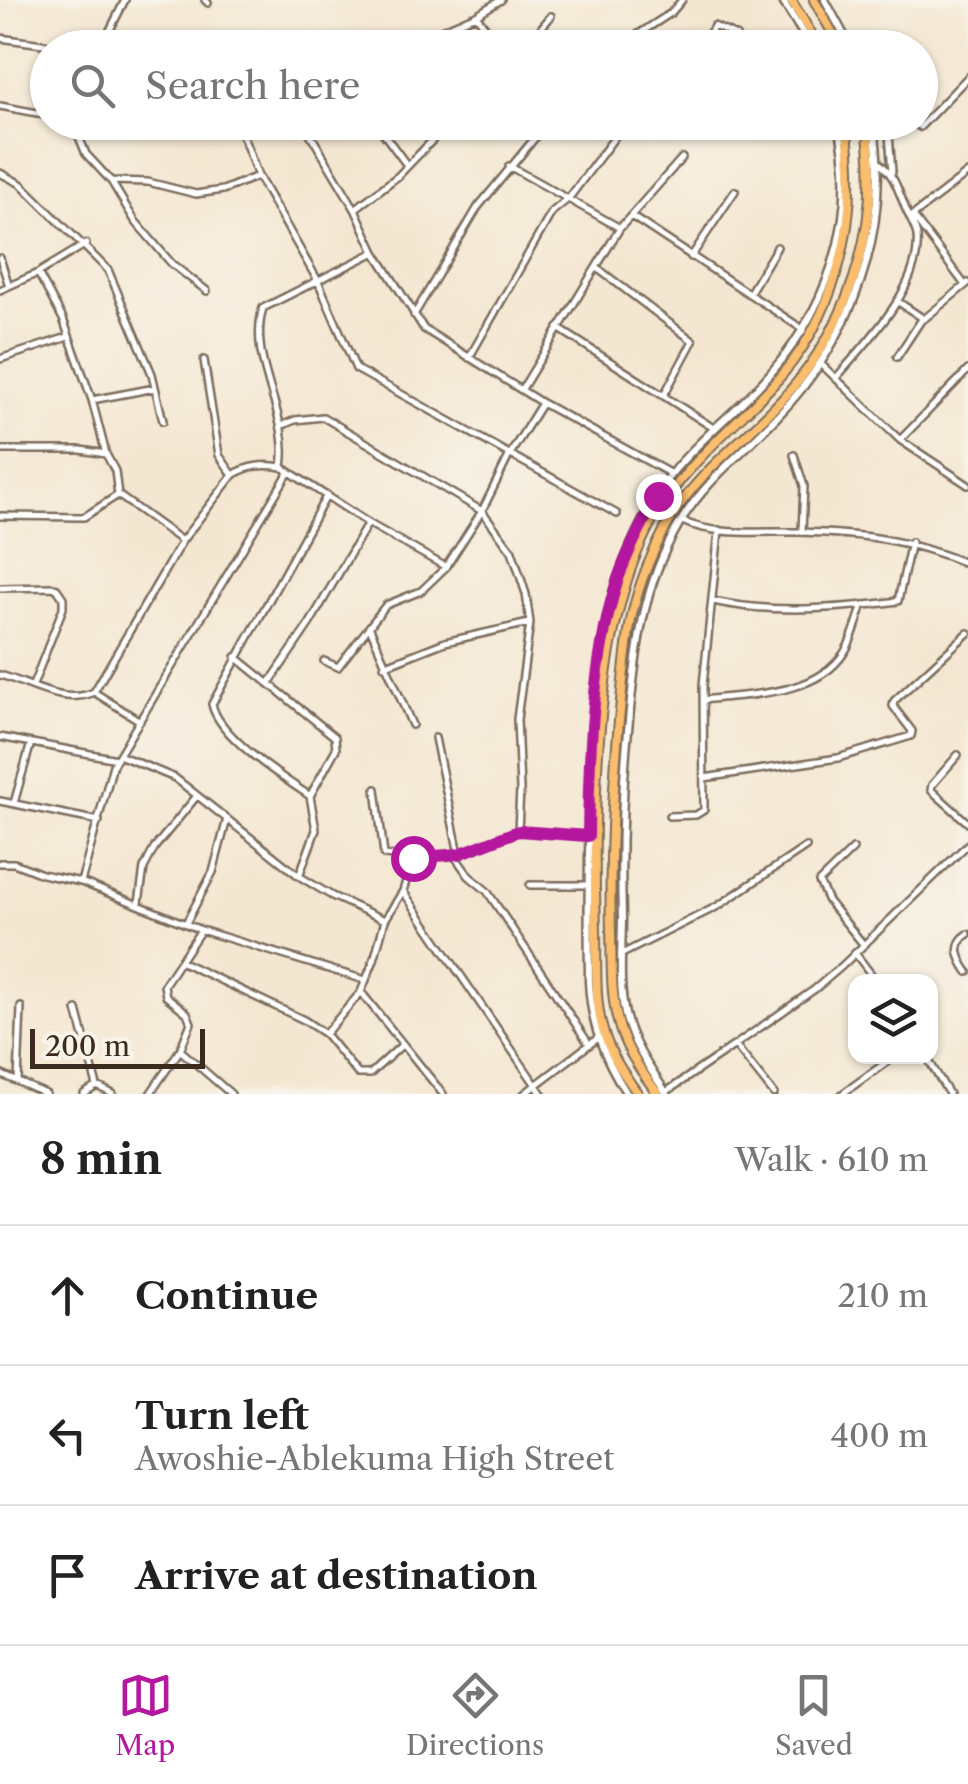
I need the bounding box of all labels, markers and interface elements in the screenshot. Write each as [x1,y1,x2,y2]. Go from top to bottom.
search box [30,30,938,140]
icon: search [65,58,120,113]
text: Search here [145,62,360,109]
route end [636,474,682,520]
route start [391,836,437,882]
map controls [848,974,938,1064]
button: layers [848,974,938,1064]
scale bar [30,1024,205,1068]
text: 200 m [45,1029,130,1063]
text: 8 min [40,1133,162,1185]
text: Walk · 610 m [735,1140,928,1179]
icon: ahead [40,1268,95,1323]
text: Continue [135,1272,318,1319]
text: 210 m [838,1276,928,1315]
text: Turn left [135,1392,309,1439]
icon: left [40,1408,95,1463]
text: 400 m [831,1416,928,1455]
text: Awoshie-Ablekuma High Street [135,1439,614,1478]
icon: arrive [40,1548,95,1603]
text: Arrive at destination [135,1552,538,1599]
tab: Map [115,1668,175,1762]
tab: Directions [406,1668,544,1762]
tab: Saved [775,1668,853,1762]

